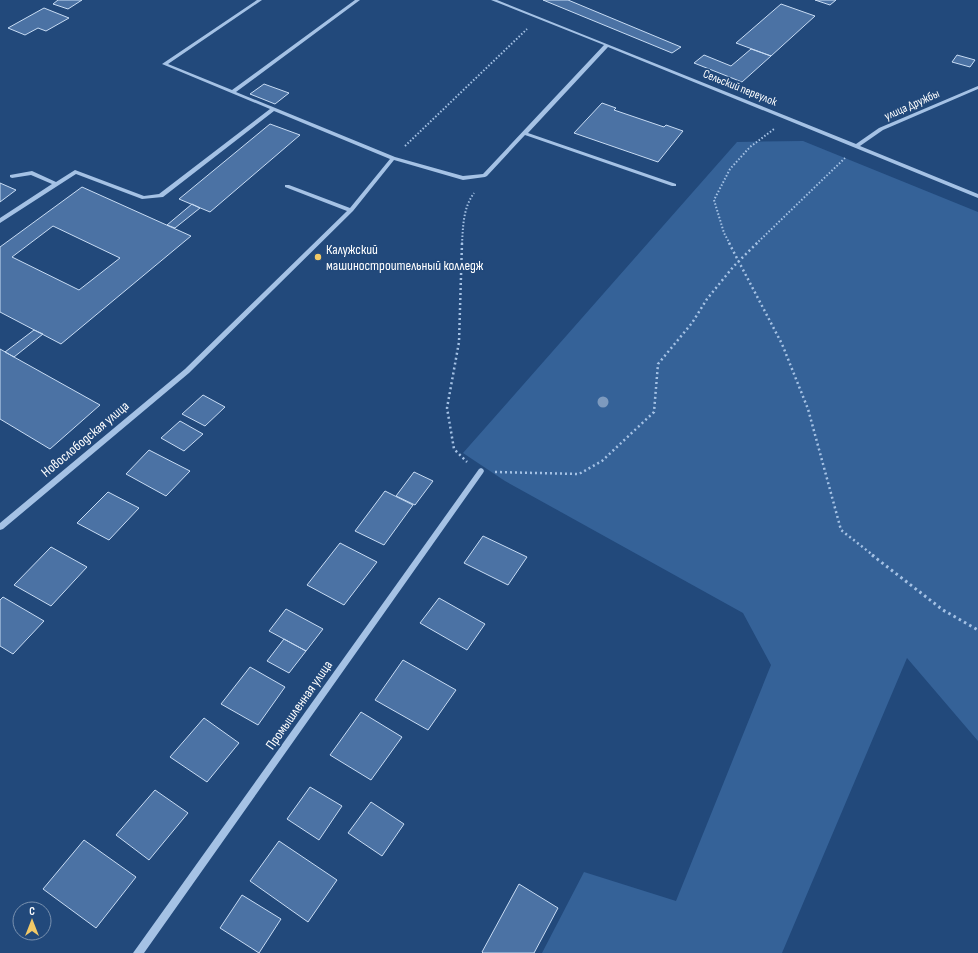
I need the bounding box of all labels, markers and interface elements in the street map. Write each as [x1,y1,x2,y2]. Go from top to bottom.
street label: Сельский переулок [701,66,780,110]
street label: улица Дружбы [882,86,942,124]
place label: Калужский машиностроительный колледж [326,241,484,274]
marker: Калужский машиностроительный колледж [313,252,323,262]
street label: Новослободская улица [38,397,132,481]
street label: Промышленная улица [262,657,336,753]
north arrow [12,901,52,941]
text: С [29,905,35,918]

